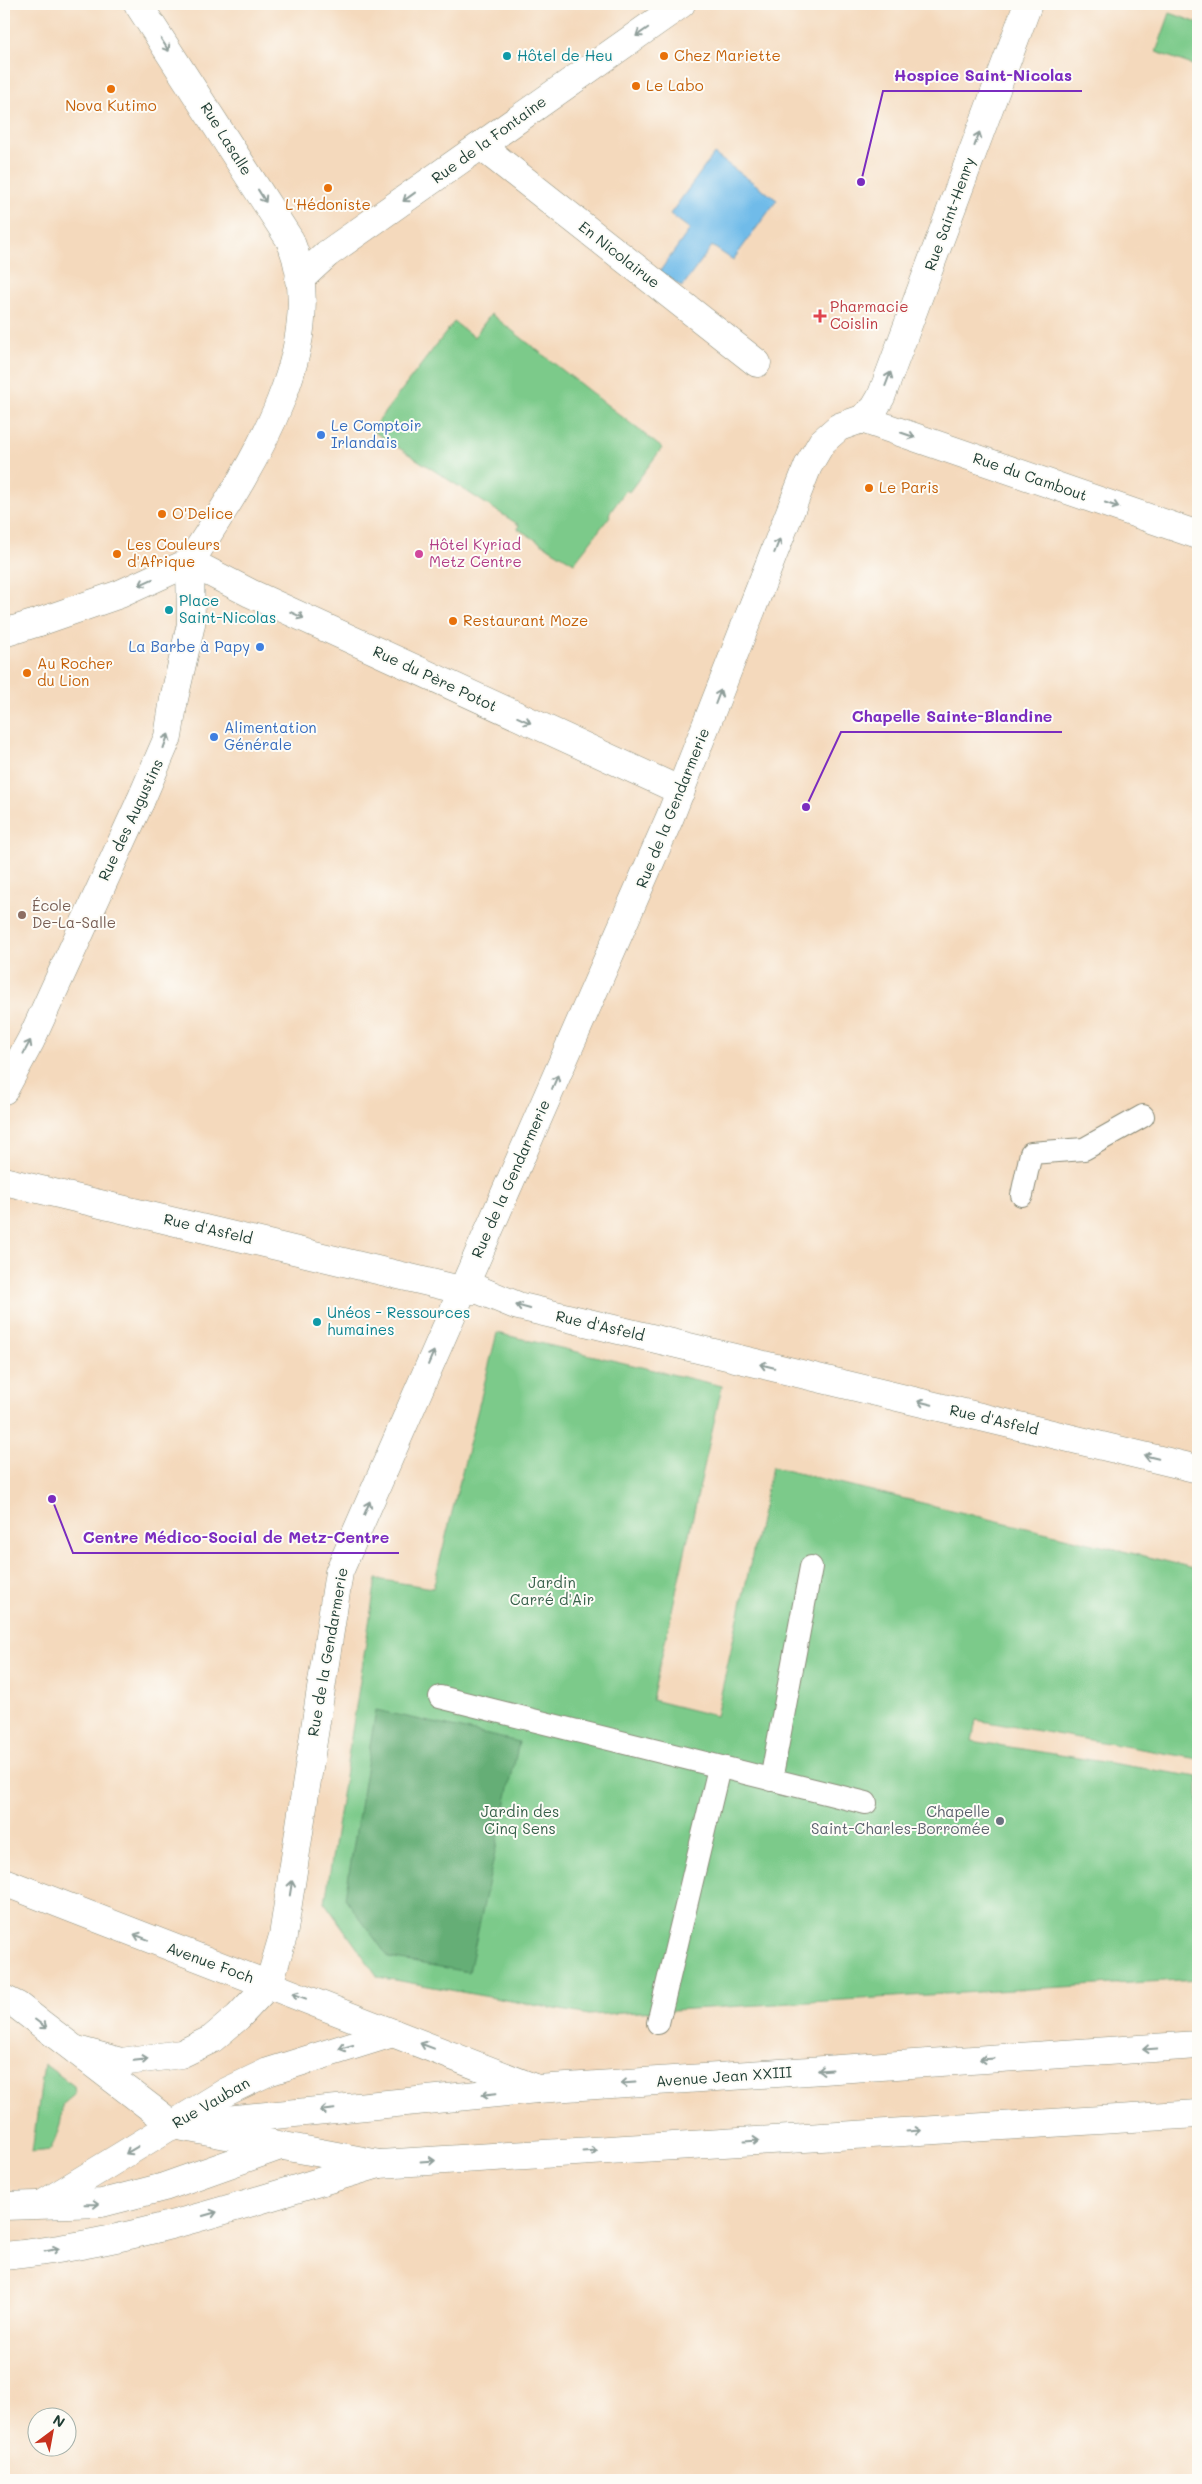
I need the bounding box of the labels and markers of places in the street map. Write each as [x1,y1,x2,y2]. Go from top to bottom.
place label: Hôtel de Heu [517,45,613,65]
place label: Chez Mariette [674,45,781,65]
marker: Hôtel de Heu [501,50,513,62]
marker: Chez Mariette [658,50,670,62]
callout: Hospice Saint-Nicolas [883,60,1082,91]
place label: Le Labo [646,75,704,95]
marker: Le Labo [630,80,642,92]
marker: Nova Kutimo [105,83,117,95]
place label: Nova Kutimo [65,95,157,115]
marker: L'Hédoniste [322,182,334,194]
place label: L'Hédoniste [285,194,371,214]
place label: Pharmacie Coislin [830,296,909,333]
marker: Pharmacie Coislin [814,310,826,322]
place label: Le Comptoir Irlandais [331,415,421,452]
marker: Le Comptoir Irlandais [315,429,327,441]
place label: Le Paris [879,477,939,497]
marker: Le Paris [863,482,875,494]
place label: O'Delice [172,503,233,523]
marker: O'Delice [156,508,168,520]
place label: Les Couleurs d'Afrique [127,534,220,571]
place label: Hôtel Kyriad Metz Centre [429,534,522,571]
marker: Les Couleurs d'Afrique [111,548,123,560]
marker: Hôtel Kyriad Metz Centre [413,548,425,560]
place label: Place Saint-Nicolas [179,590,276,627]
marker: Place Saint-Nicolas [163,604,175,616]
place label: Restaurant Moze [463,610,588,630]
marker: Restaurant Moze [447,615,459,627]
place label: La Barbe à Papy [128,636,250,656]
marker: La Barbe à Papy [254,641,266,653]
place label: Au Rocher du Lion [37,653,113,690]
marker: Au Rocher du Lion [21,667,33,679]
callout: Chapelle Sainte-Blandine [841,701,1062,732]
place label: Alimentation Générale [224,717,317,754]
marker: Alimentation Générale [208,731,220,743]
place label: École De-La-Salle [32,895,116,932]
marker: École De-La-Salle [16,909,28,921]
place label: Unéos - Ressources humaines [327,1302,470,1339]
marker: Unéos - Ressources humaines [311,1316,323,1328]
callout: Centre Médico-Social de Metz-Centre [73,1522,399,1553]
place label: Chapelle Saint-Charles-Borromée [811,1801,990,1838]
marker: Chapelle Saint-Charles-Borromée [994,1815,1006,1827]

